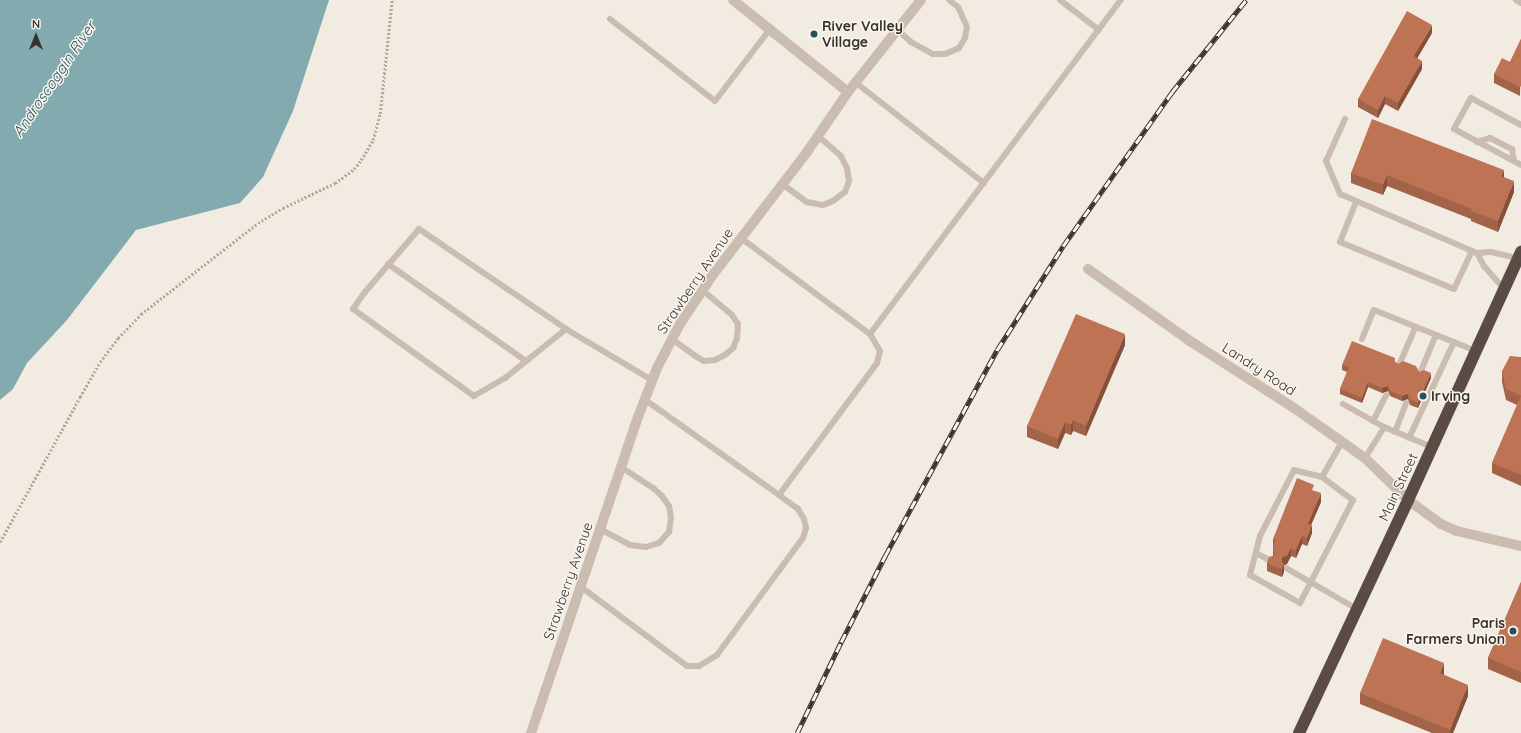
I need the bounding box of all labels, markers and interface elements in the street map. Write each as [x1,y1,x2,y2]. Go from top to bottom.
north arrow [16,16,56,56]
text: N [32,17,40,31]
water label: Androscoggin River [9,18,99,140]
place label: River Valley Village [822,18,903,50]
marker: River Valley Village [809,29,819,39]
street label: Strawberry Avenue [653,225,737,337]
street label: Landry Road [1219,339,1299,399]
place label: Irving [1431,388,1470,404]
marker: Irving [1418,391,1428,401]
street label: Main Street [1375,450,1421,524]
street label: Strawberry Avenue [540,520,596,642]
place label: Paris Farmers Union [1406,615,1505,648]
marker: Paris Farmers Union [1508,626,1518,636]

